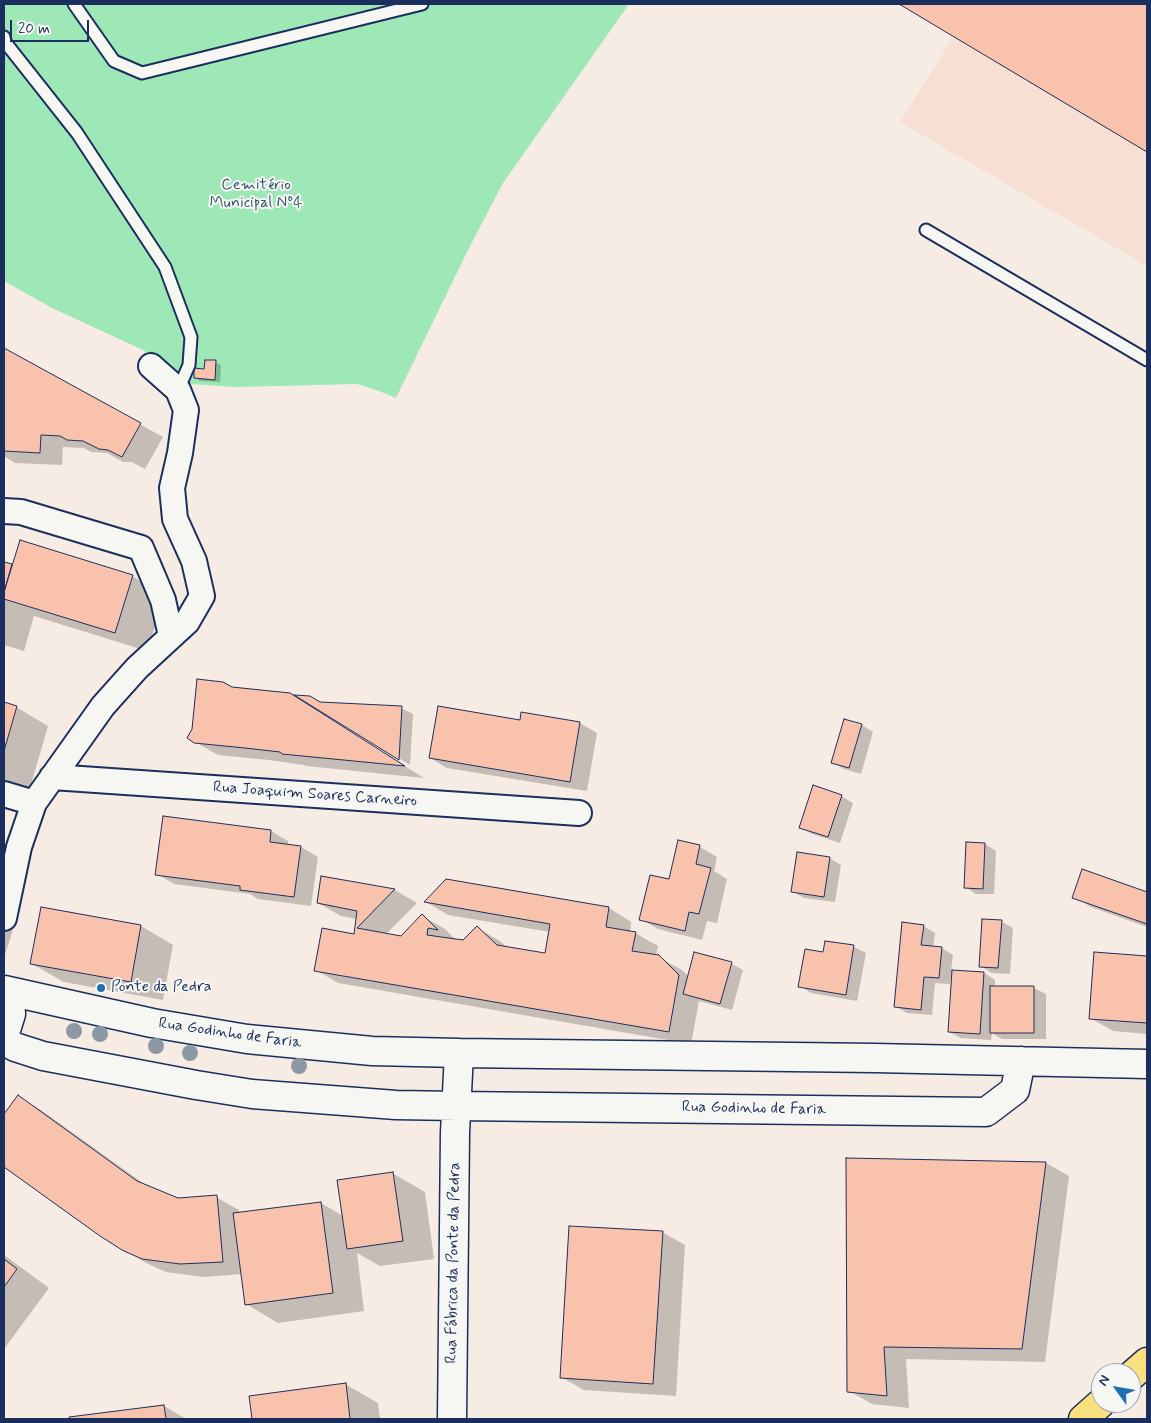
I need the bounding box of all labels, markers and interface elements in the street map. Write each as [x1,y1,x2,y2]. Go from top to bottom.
scale bar [12,10,91,42]
text: 20 m [18,19,50,39]
park label: Cemitério Municipal Nº4 [209,176,303,214]
street label: Rua Joaquim Soares Carneiro [212,778,418,812]
place label: Ponte da Pedra [111,978,212,998]
marker: Ponte da Pedra [95,982,107,994]
street label: Rua Godinho de Faria [157,1014,303,1054]
street label: Rua Godinho de Faria [682,1098,826,1120]
street label: Rua Fábrica da Ponte da Pedra [443,1162,465,1364]
north arrow [1091,1363,1141,1413]
text: N [1094,1372,1114,1389]

